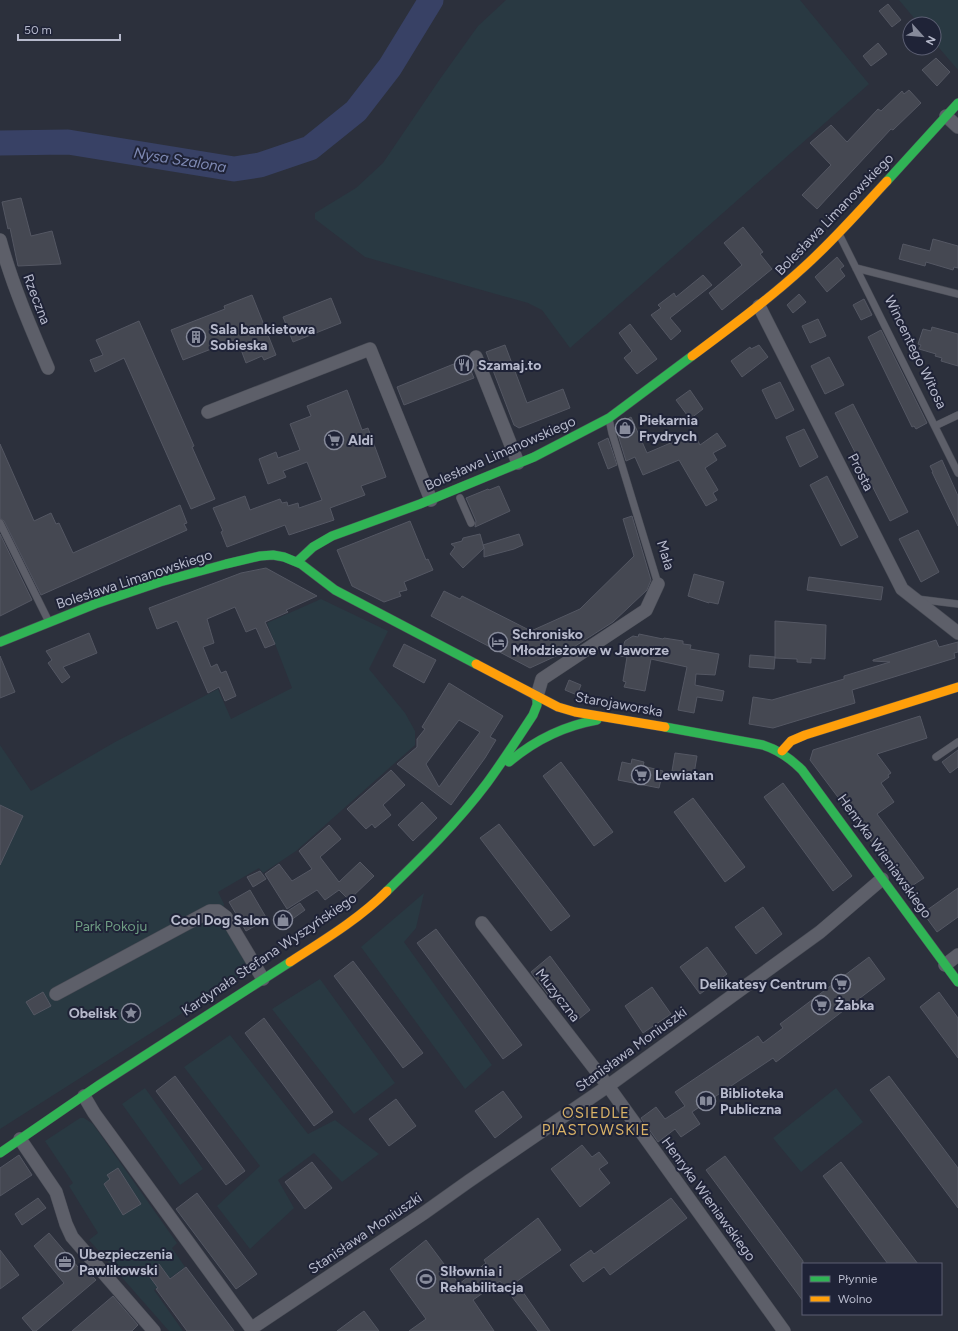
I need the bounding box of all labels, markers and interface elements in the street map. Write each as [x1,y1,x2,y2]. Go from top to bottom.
scale bar [18,16,120,42]
north arrow [902,16,942,56]
text: 50 m [24,23,52,37]
text: N [923,34,938,47]
water label: Nysa Szalona [132,144,228,176]
street label: Bolesława Limanowskiego [772,150,897,279]
street label: Rzeczna [19,272,54,327]
street label: Wincentego Witosa [881,293,950,412]
place label: Sala bankietowa Sobieska [210,321,315,354]
building icon: Sala bankietowa Sobieska [185,326,207,348]
restaurant icon: Szamaj.to [453,354,475,376]
place label: Szamaj.to [478,357,542,374]
place label: Piekarnia Frydrych [639,412,698,445]
street label: Bolesława Limanowskiego [422,413,578,494]
shop icon: Piekarnia Frydrych [614,417,636,439]
supermarket icon: Aldi [323,429,345,451]
place label: Aldi [348,432,373,449]
street label: Prosta [844,451,877,494]
street label: Mała [653,538,678,572]
street label: Bolesława Limanowskiego [54,546,214,613]
place label: Schronisko Młodzieżowe w Jaworze [512,626,669,659]
hotel icon: Schronisko Młodzieżowe w Jaworze [487,631,509,653]
street label: Starojaworska [574,688,664,721]
supermarket icon: Lewiatan [630,764,652,786]
place label: Lewiatan [655,767,714,784]
street label: Henryka Wieniawskiego [834,791,935,922]
street label: Kardynała Stefana Wyszyńskiego [179,889,360,1019]
shop icon: Cool Dog Salon [272,909,294,931]
place label: Cool Dog Salon [171,912,269,929]
park label: Park Pokoju [75,918,147,935]
street label: Muzyczna [531,965,584,1025]
supermarket icon: Delikatesy Centrum [830,973,852,995]
place label: Delikatesy Centrum [700,976,827,993]
supermarket icon: Żabka [810,994,832,1016]
place label: Żabka [835,997,874,1014]
place icon: Obelisk [120,1002,142,1024]
street label: Stanisława Moniuszki [572,1003,690,1095]
place label: Obelisk [69,1005,117,1022]
place label: Biblioteka Publiczna [720,1085,784,1118]
library icon: Biblioteka Publiczna [695,1090,717,1112]
district label: OSIEDLE PIASTOWSKIE [542,1104,650,1139]
street label: Henryka Wieniawskiego [658,1134,759,1265]
street label: Stanisława Moniuszki [305,1189,425,1278]
place label: Ubezpieczenia Pawlikowski [79,1246,173,1279]
office icon: Ubezpieczenia Pawlikowski [54,1251,76,1273]
place label: SIłownia i Rehabilitacja [440,1263,524,1296]
legend [802,1263,942,1315]
sports icon: SIłownia i Rehabilitacja [415,1268,437,1290]
text: Płynnie [838,1272,878,1286]
text: Wolno [838,1292,872,1306]

